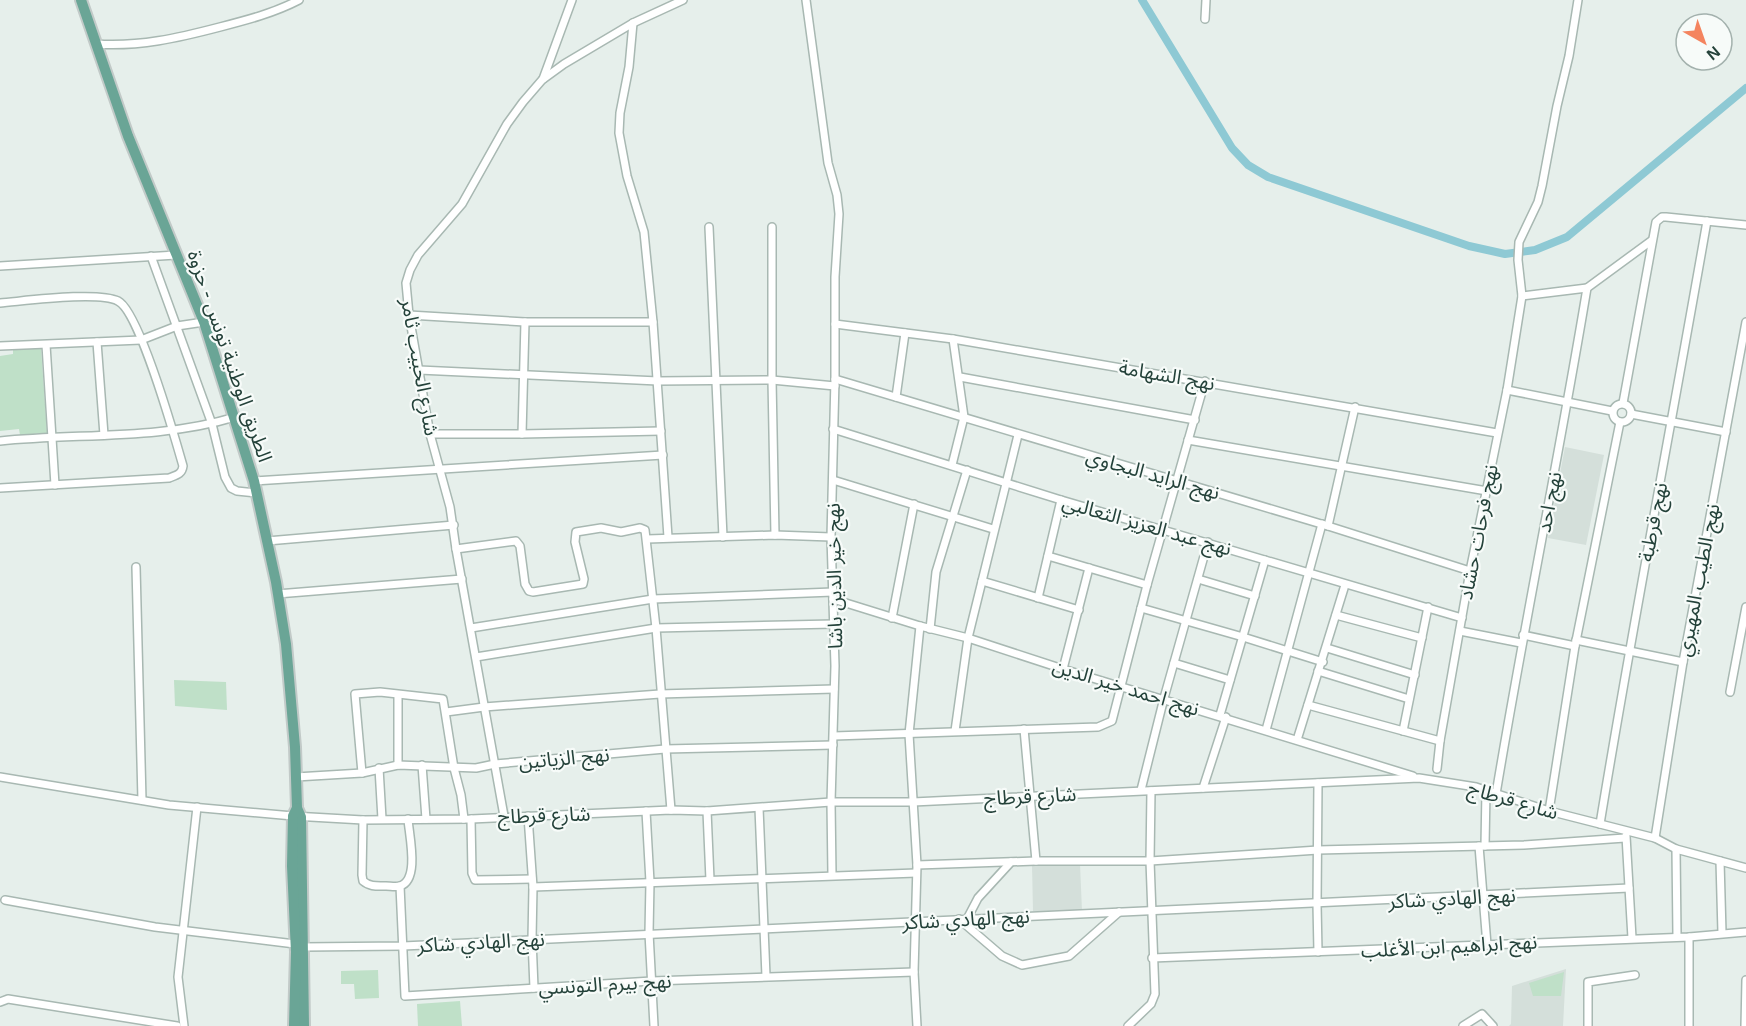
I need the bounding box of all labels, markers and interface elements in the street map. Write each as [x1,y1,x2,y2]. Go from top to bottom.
north arrow [1674,12,1734,72]
text: N [1703,43,1723,63]
street label: الطريق الوطنية تونس - حزوة [182,247,277,465]
street label: شارع الحبيب ثامر [393,296,443,438]
street label: نهج الشهامة [1117,356,1217,398]
street label: نهج الرايد البجاوي [1082,444,1222,508]
street label: نهج فرحات حشاد [1454,463,1506,602]
street label: نهج احد [1532,470,1570,535]
street label: نهج قرطبة [1635,480,1675,564]
street label: نهج عبد العزيز الثعالبي [1059,490,1234,564]
street label: نهج الطيب المهيري [1672,502,1728,659]
street label: نهج خير الدين باشا [822,503,850,649]
street label: نهج احمد خير الدين [1049,654,1202,724]
street label: نهج الزياتين [518,743,611,777]
street label: شارع قرطاج [1464,777,1561,827]
street label: شارع قرطاج [983,783,1077,813]
street label: شارع قرطاج [497,802,591,832]
street label: نهج الهادي شاكر [1387,884,1517,917]
street label: نهج الهادي شاكر [901,905,1031,938]
street label: نهج الهادي شاكر [416,928,546,961]
street label: نهج ابراهيم ابن الأغلب [1360,930,1538,966]
street label: نهج بيرم التونسي [538,970,672,1003]

